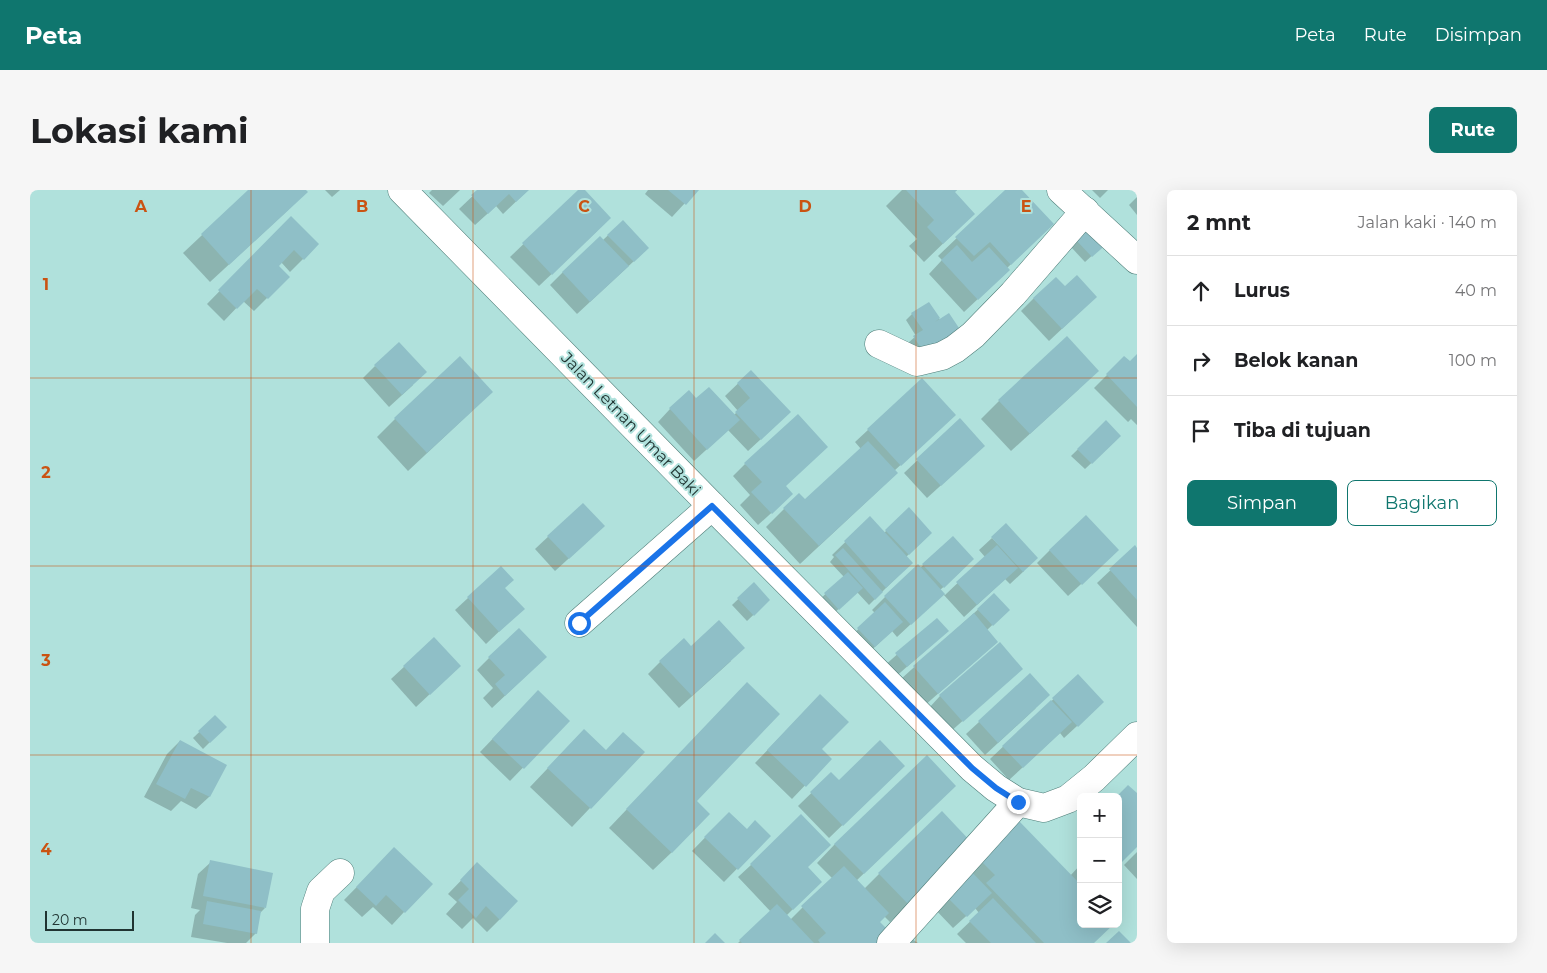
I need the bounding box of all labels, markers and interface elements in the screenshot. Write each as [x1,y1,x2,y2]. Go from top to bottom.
text: Peta [25,21,82,50]
text: Peta [1295,24,1336,46]
text: Rute [1364,24,1407,46]
text: Disimpan [1435,24,1522,46]
button: Rute [1429,107,1517,153]
text: Lokasi kami [30,109,249,152]
text: A [134,197,148,216]
text: B [356,197,368,216]
text: C [578,197,590,216]
text: D [798,197,812,216]
text: E [1021,197,1031,216]
text: 2 mnt [1187,210,1251,235]
text: Jalan kaki · 140 m [1358,213,1497,232]
text: 1 [43,275,49,294]
icon: ahead [1187,277,1215,305]
text: Lurus [1234,279,1290,302]
text: 40 m [1455,281,1497,300]
icon: right [1187,347,1215,375]
street label: Jalan Letnan Umar Baki [557,348,705,500]
text: Belok kanan [1234,349,1358,372]
text: 100 m [1449,351,1497,370]
icon: arrive [1187,417,1215,445]
text: Tiba di tujuan [1234,419,1371,442]
text: 2 [41,463,51,482]
button: Simpan [1187,480,1337,526]
button: Bagikan [1347,480,1497,526]
route start [568,612,591,635]
text: 3 [40,651,51,670]
route end [1007,791,1030,814]
map controls [1077,793,1122,928]
button: + [1077,793,1122,838]
button: − [1077,838,1122,883]
text: 4 [40,840,52,859]
button: layers [1077,883,1122,928]
scale bar [45,908,134,931]
text: 20 m [52,911,88,929]

